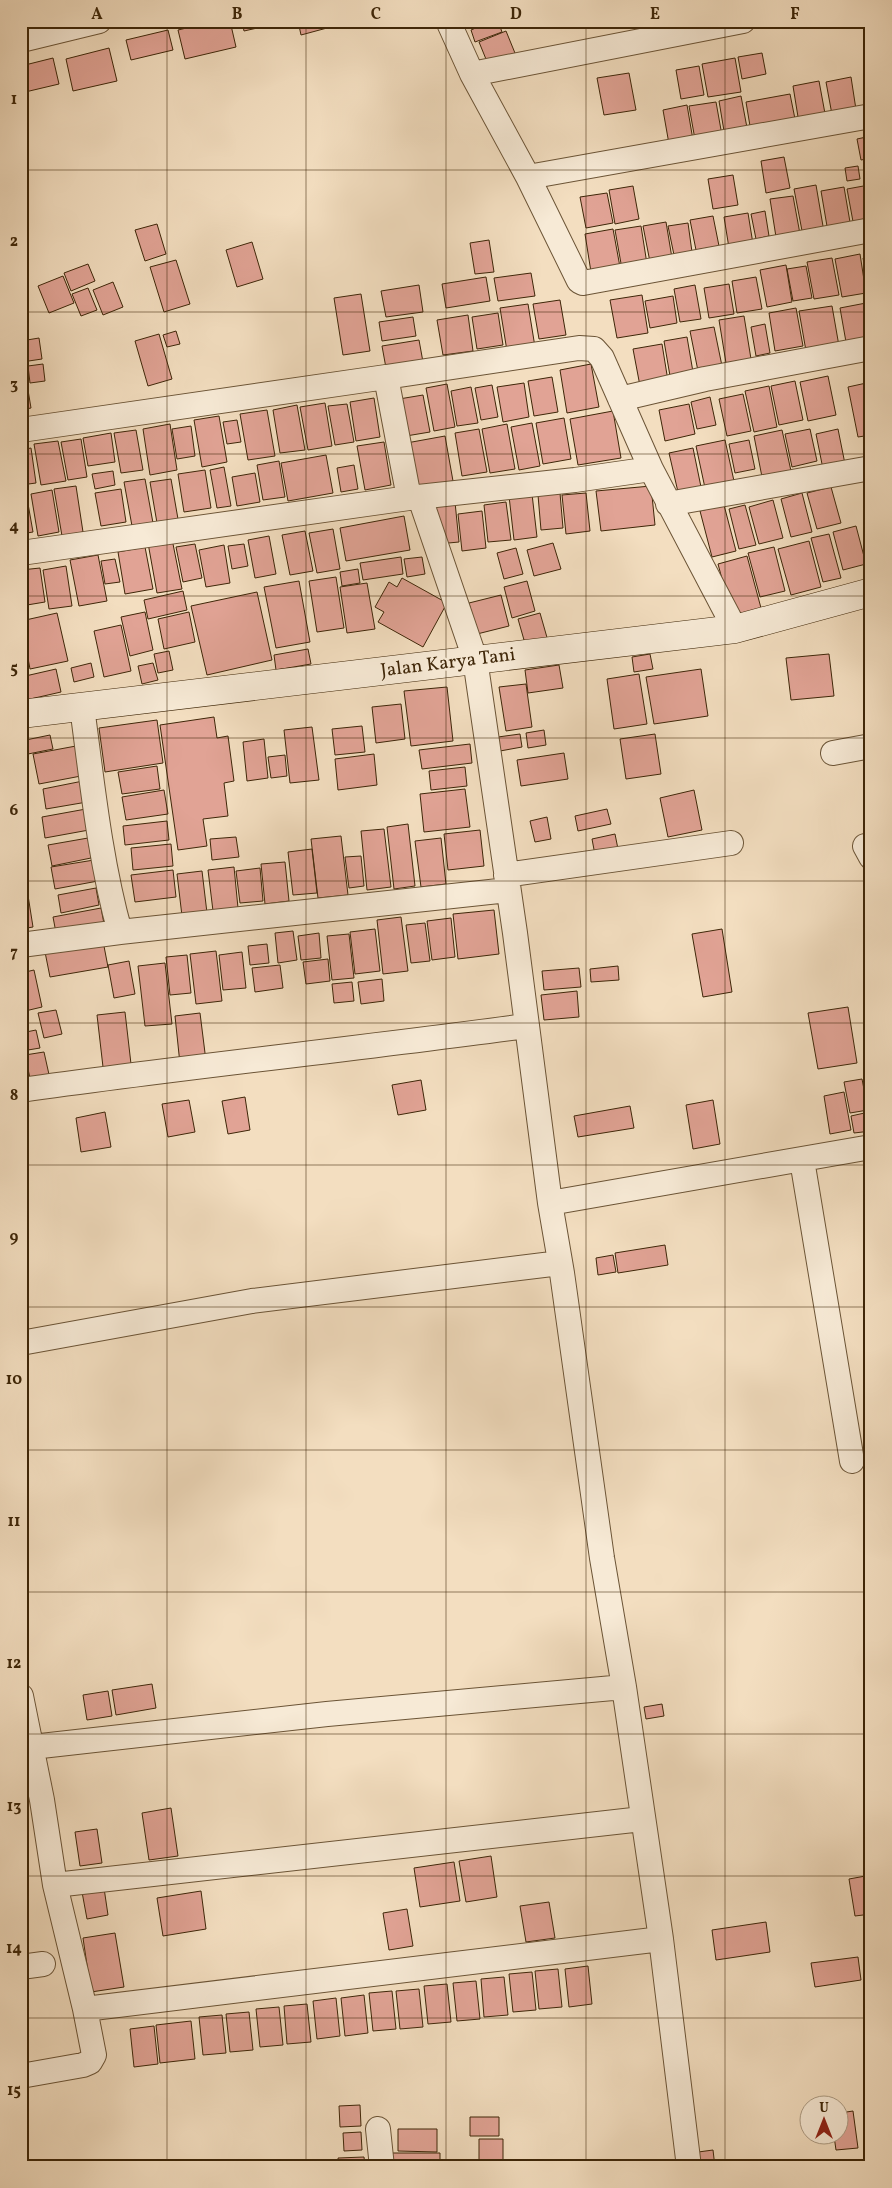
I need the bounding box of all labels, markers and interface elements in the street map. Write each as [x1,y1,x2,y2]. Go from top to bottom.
text: A [91,4,103,26]
text: B [232,4,243,26]
text: C [371,4,381,26]
text: D [510,4,522,26]
text: E [650,4,660,26]
text: F [790,4,800,26]
text: 1 [11,89,17,111]
text: 2 [10,231,18,253]
text: 3 [10,374,18,396]
text: 4 [9,516,19,538]
street label: Jalan Karya Tani [379,642,517,684]
text: 5 [10,658,18,680]
text: 6 [10,800,19,822]
text: 7 [10,942,18,964]
text: 8 [10,1085,18,1107]
text: 9 [10,1227,19,1249]
text: 10 [6,1369,22,1391]
text: 11 [8,1511,20,1533]
text: 12 [7,1653,21,1675]
text: 13 [7,1796,21,1818]
text: 14 [6,1938,22,1960]
text: 15 [7,2080,21,2102]
north arrow [800,2096,850,2146]
text: U [819,2099,829,2118]

